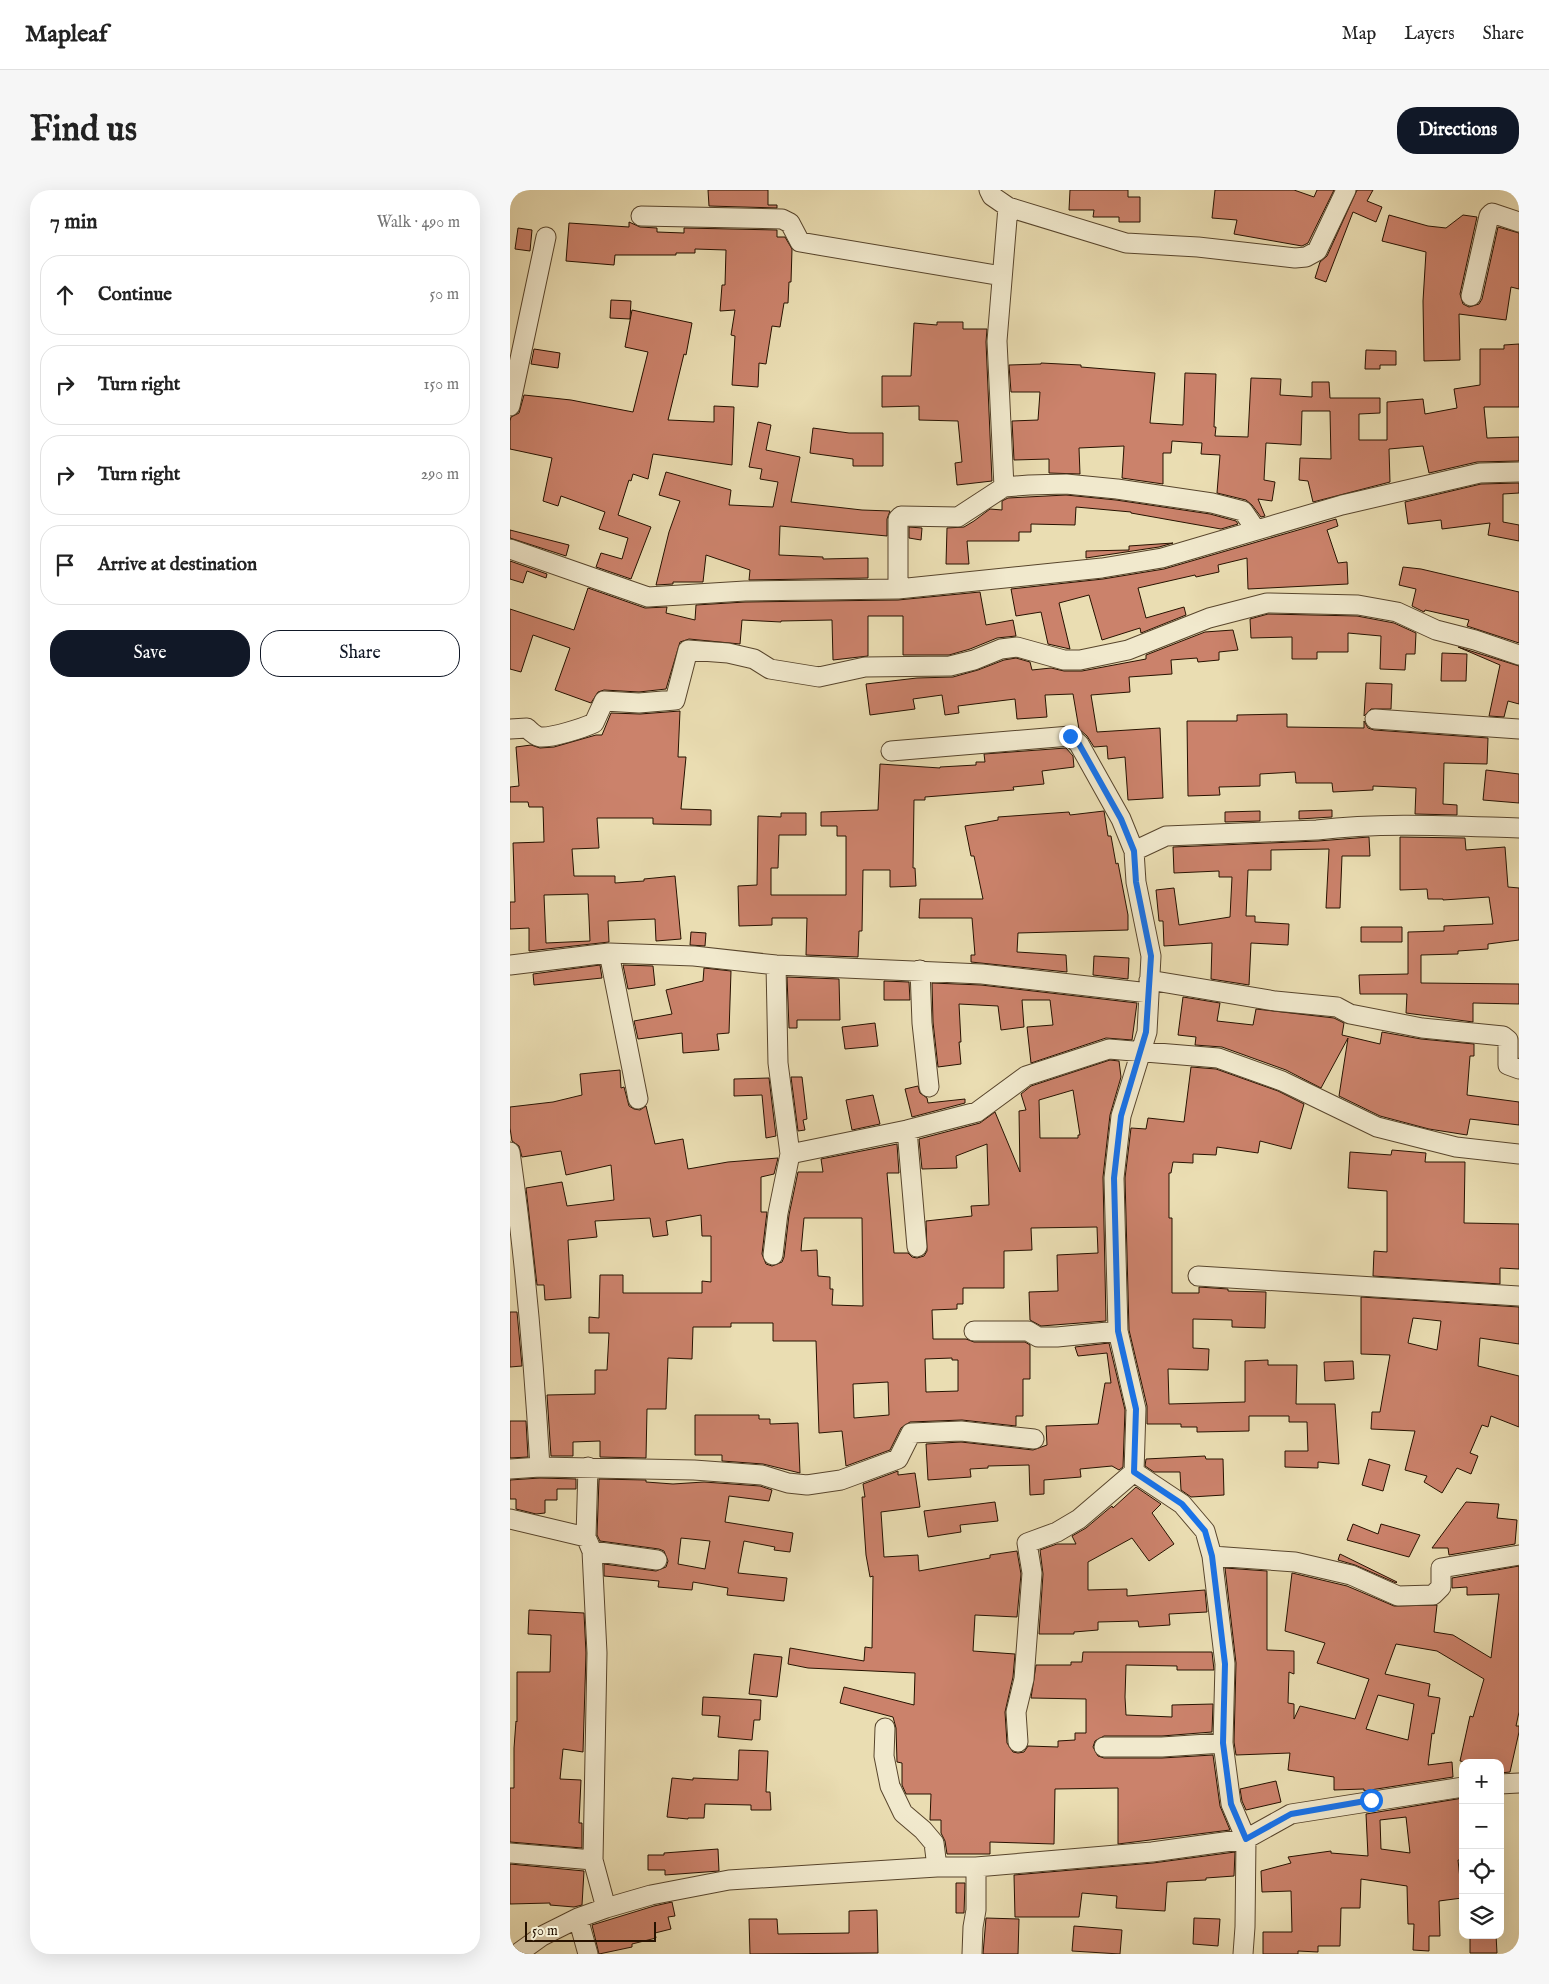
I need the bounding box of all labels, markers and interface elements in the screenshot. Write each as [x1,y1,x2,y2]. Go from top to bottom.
text: Mapleaf [25,19,107,50]
text: Map [1342,23,1376,46]
text: Layers [1404,23,1455,46]
text: Share [1483,23,1524,46]
button: Directions [1397,107,1519,154]
text: Find us [30,108,137,153]
text: 7 min [50,209,97,236]
text: Walk · 490 m [377,213,460,233]
icon: ahead [51,281,79,309]
text: Continue [98,283,172,307]
text: 50 m [430,285,459,305]
icon: right [51,371,79,399]
text: Turn right [98,373,180,397]
text: 150 m [424,375,459,395]
icon: right [51,461,79,489]
text: Turn right [98,463,180,487]
text: 290 m [421,465,459,485]
icon: arrive [51,551,79,579]
text: Arrive at destination [98,553,257,577]
button: Save [50,630,250,677]
button: Share [260,630,460,677]
route end [1059,725,1082,748]
map controls [1459,1759,1504,1939]
button: + [1459,1759,1504,1804]
route start [1360,1789,1383,1812]
button: − [1459,1804,1504,1849]
button: locate [1459,1849,1504,1894]
button: layers [1459,1894,1504,1939]
scale bar [525,1919,656,1942]
text: 50 m [532,1922,558,1940]

